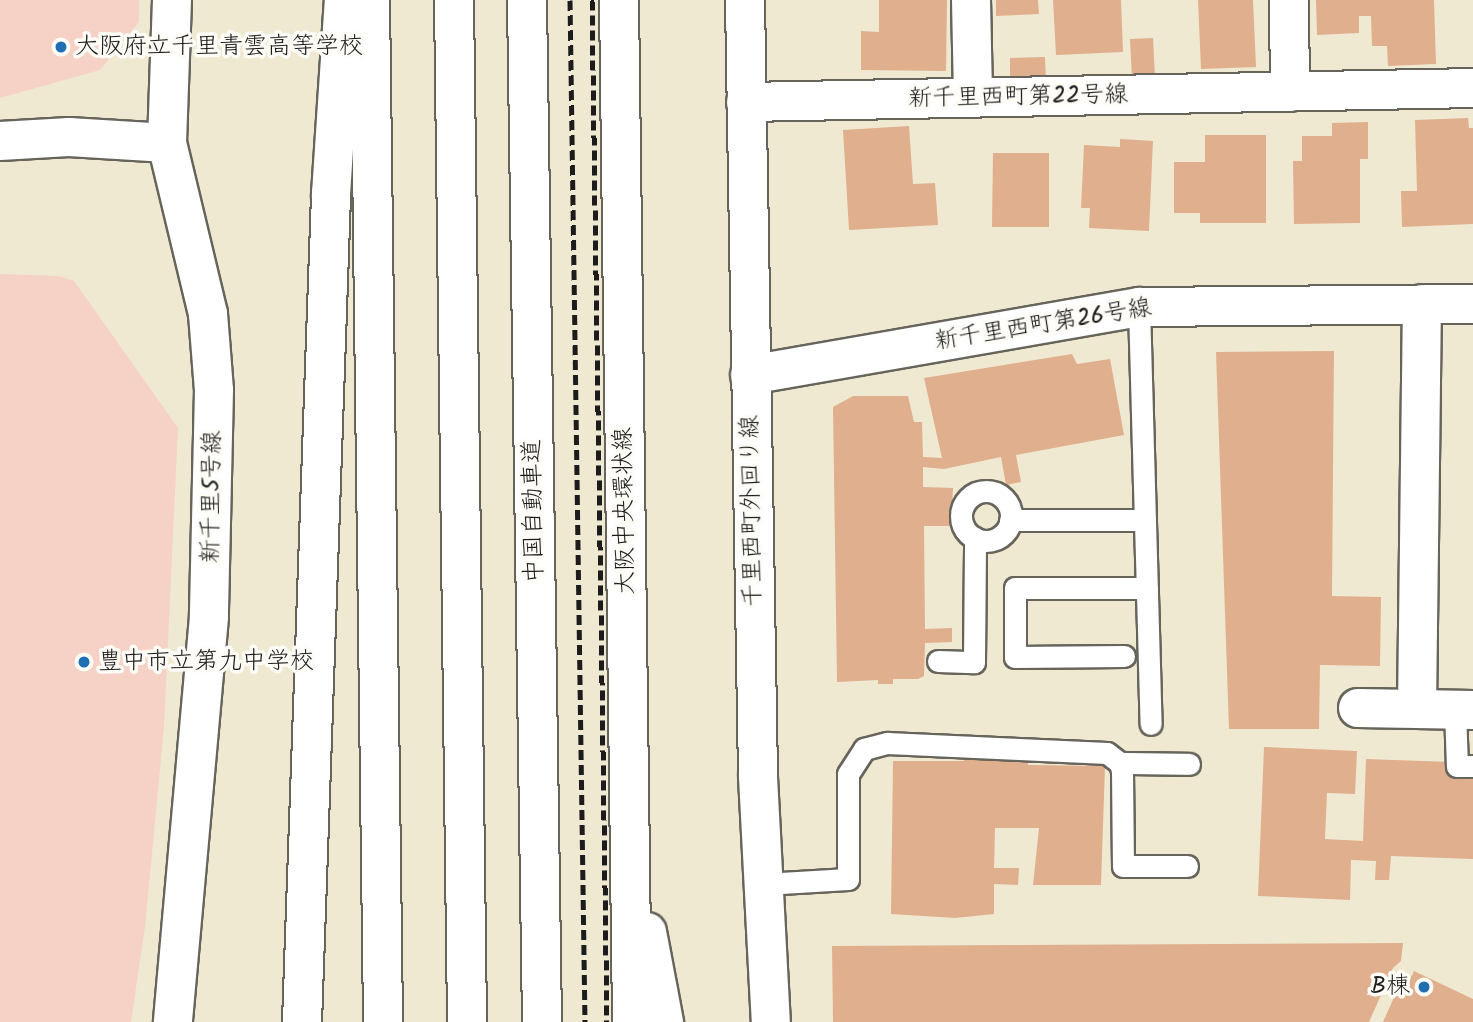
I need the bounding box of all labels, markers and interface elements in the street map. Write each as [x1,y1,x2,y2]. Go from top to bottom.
place label: 大阪府立千里青雲高等学校 [75,33,363,61]
marker: 大阪府立千里青雲高等学校 [53,39,69,55]
street label: 新千里西町第22号線 [908,81,1128,113]
street label: 新千里西町第26号線 [932,294,1154,356]
street label: 千里西町外回り線 [736,415,768,607]
street label: 大阪中央環状線 [609,427,641,595]
street label: 新千里5号線 [196,430,228,564]
street label: 中国自動車道 [518,439,550,583]
place label: 豊中市立第九中学校 [98,648,314,676]
marker: 豊中市立第九中学校 [76,654,92,670]
place label: B棟 [1371,973,1410,1001]
marker: B棟 [1416,979,1432,995]

